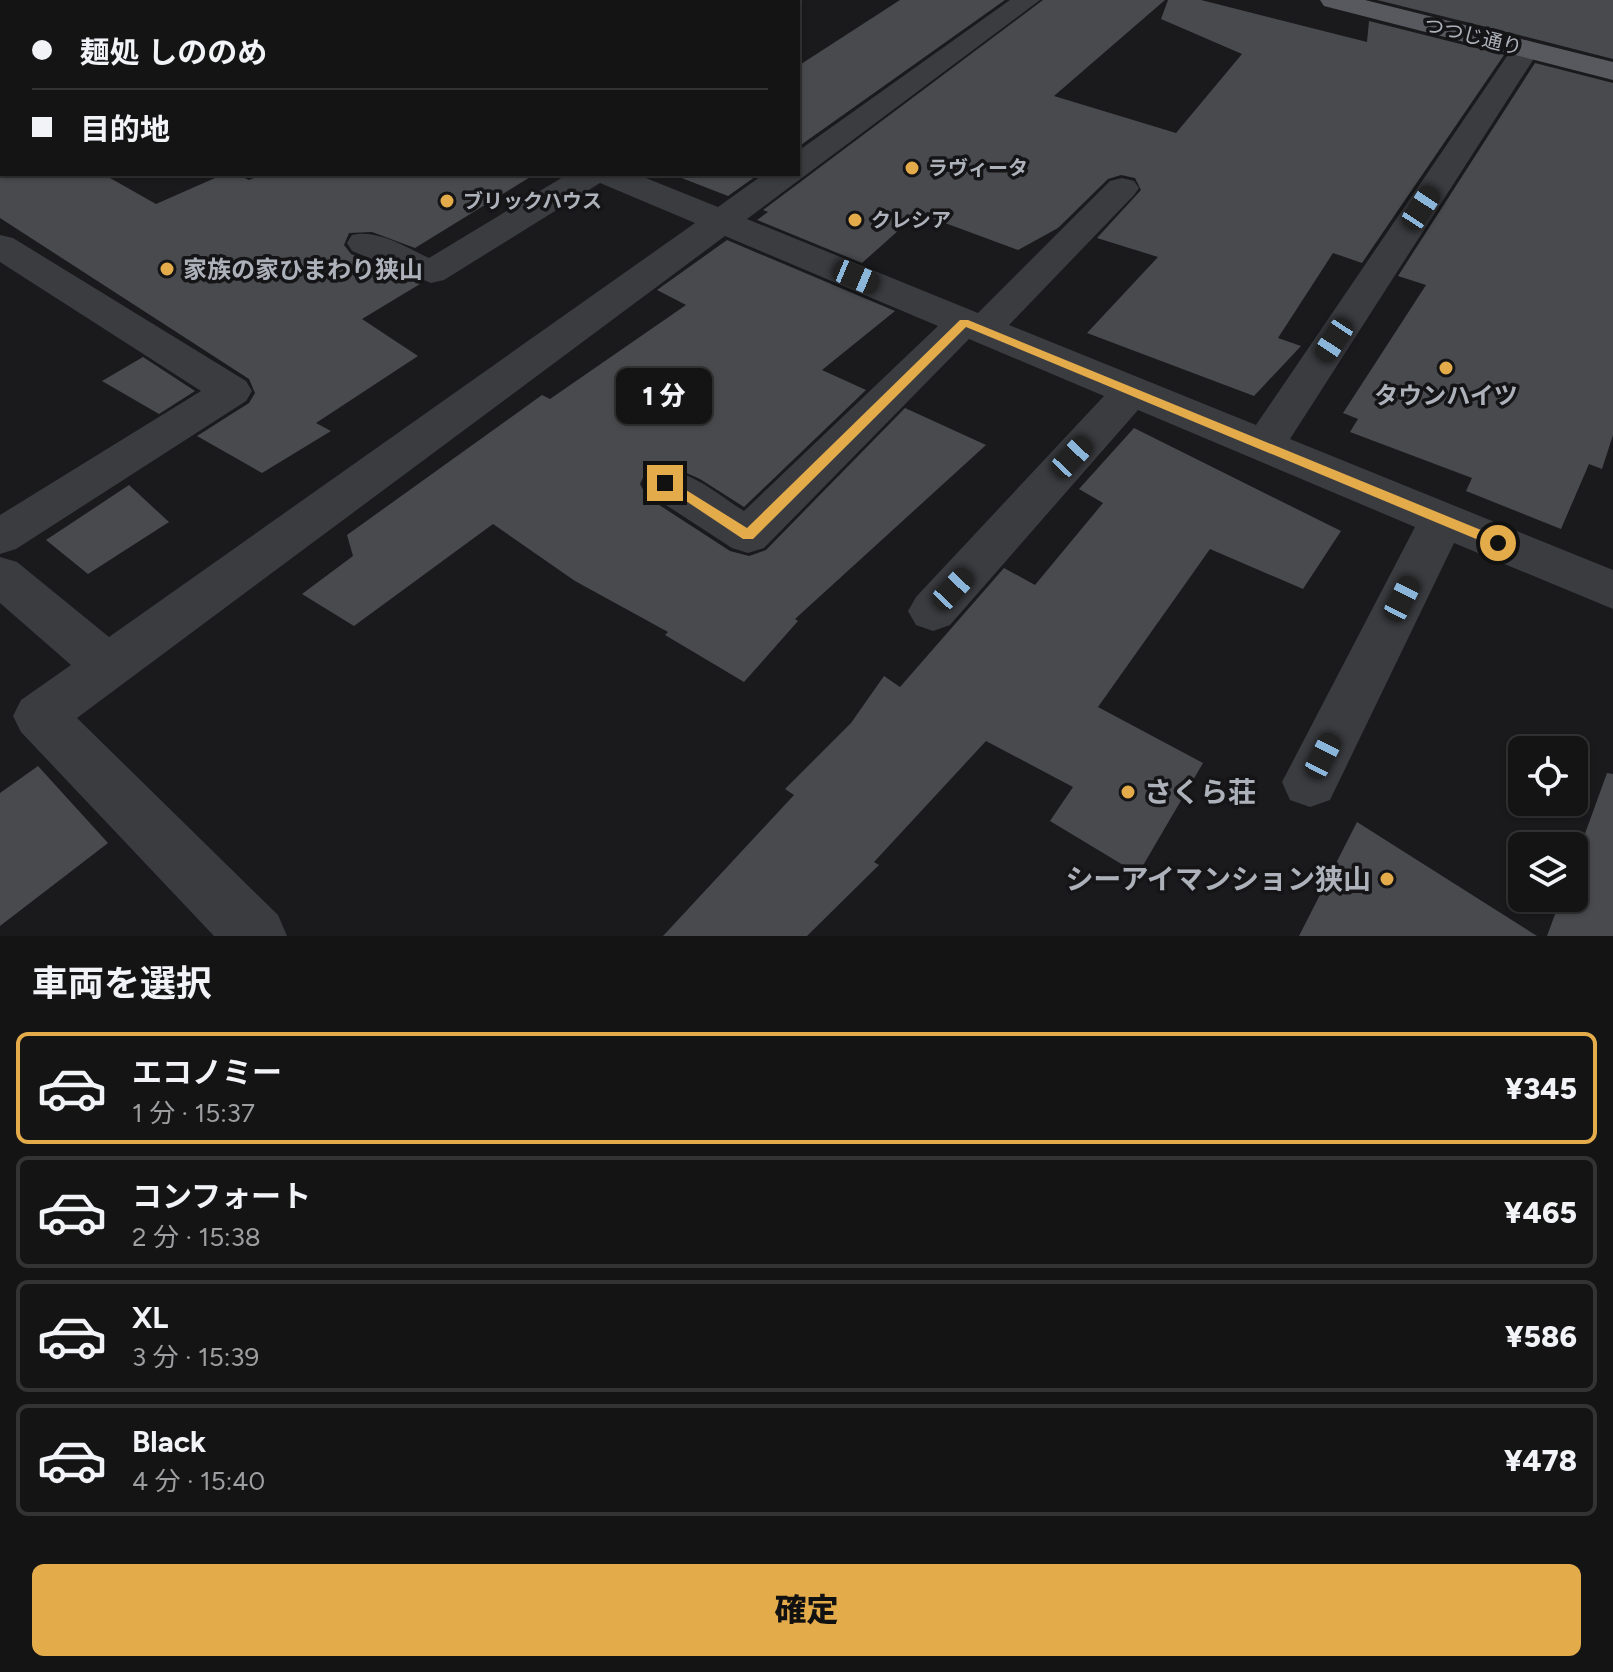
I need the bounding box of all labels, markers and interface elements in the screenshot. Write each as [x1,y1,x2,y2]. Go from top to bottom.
street label: つつじ通り [1422,12,1524,60]
text: 麺処 しののめ [80,34,267,71]
text: 目的地 [80,111,170,148]
place label: ラヴィータ [928,156,1028,180]
marker: ラヴィータ [903,159,921,177]
car [1398,181,1444,235]
place label: ブリックハウス [463,189,602,213]
marker: ブリックハウス [438,192,456,210]
place label: クレシア [871,208,951,232]
marker: クレシア [846,211,864,229]
place label: 家族の家ひまわり狭山 [183,255,423,284]
car [829,257,883,297]
marker: 家族の家ひまわり狭山 [158,260,176,278]
car [1311,313,1357,367]
marker: タウンハイツ [1437,359,1455,377]
callout: 1 分 [617,367,713,423]
text: 1 分 [642,380,686,412]
place label: タウンハイツ [1374,381,1518,410]
car [1047,431,1097,483]
route end [647,465,683,501]
route start [1480,525,1516,561]
car [928,563,978,615]
car [1380,572,1424,626]
car [1301,729,1345,783]
map controls [1508,736,1588,912]
button: locate [1508,736,1588,816]
place label: さくら荘 [1144,775,1256,809]
marker: さくら荘 [1119,783,1137,801]
button: layers [1508,832,1588,912]
place label: シーアイマンション狭山 [1066,862,1371,896]
marker: シーアイマンション狭山 [1378,870,1396,888]
text: 車両を選択 [32,962,212,1005]
icon: car [36,1052,108,1124]
text: エコノミー [132,1054,282,1091]
text: ¥345 [1505,1070,1577,1107]
text: 1 分 · 15:37 [132,1097,255,1129]
icon: car [36,1176,108,1248]
text: コンフォート [132,1178,311,1215]
text: ¥465 [1504,1194,1577,1231]
text: 2 分 · 15:38 [132,1221,261,1253]
text: XL [132,1299,168,1336]
icon: car [36,1300,108,1372]
text: ¥586 [1505,1318,1577,1355]
text: 3 分 · 15:39 [132,1341,259,1373]
text: Black [132,1423,206,1460]
icon: car [36,1424,108,1496]
text: ¥478 [1504,1442,1577,1479]
text: 4 分 · 15:40 [132,1465,265,1497]
button: 確定 [32,1564,1581,1656]

